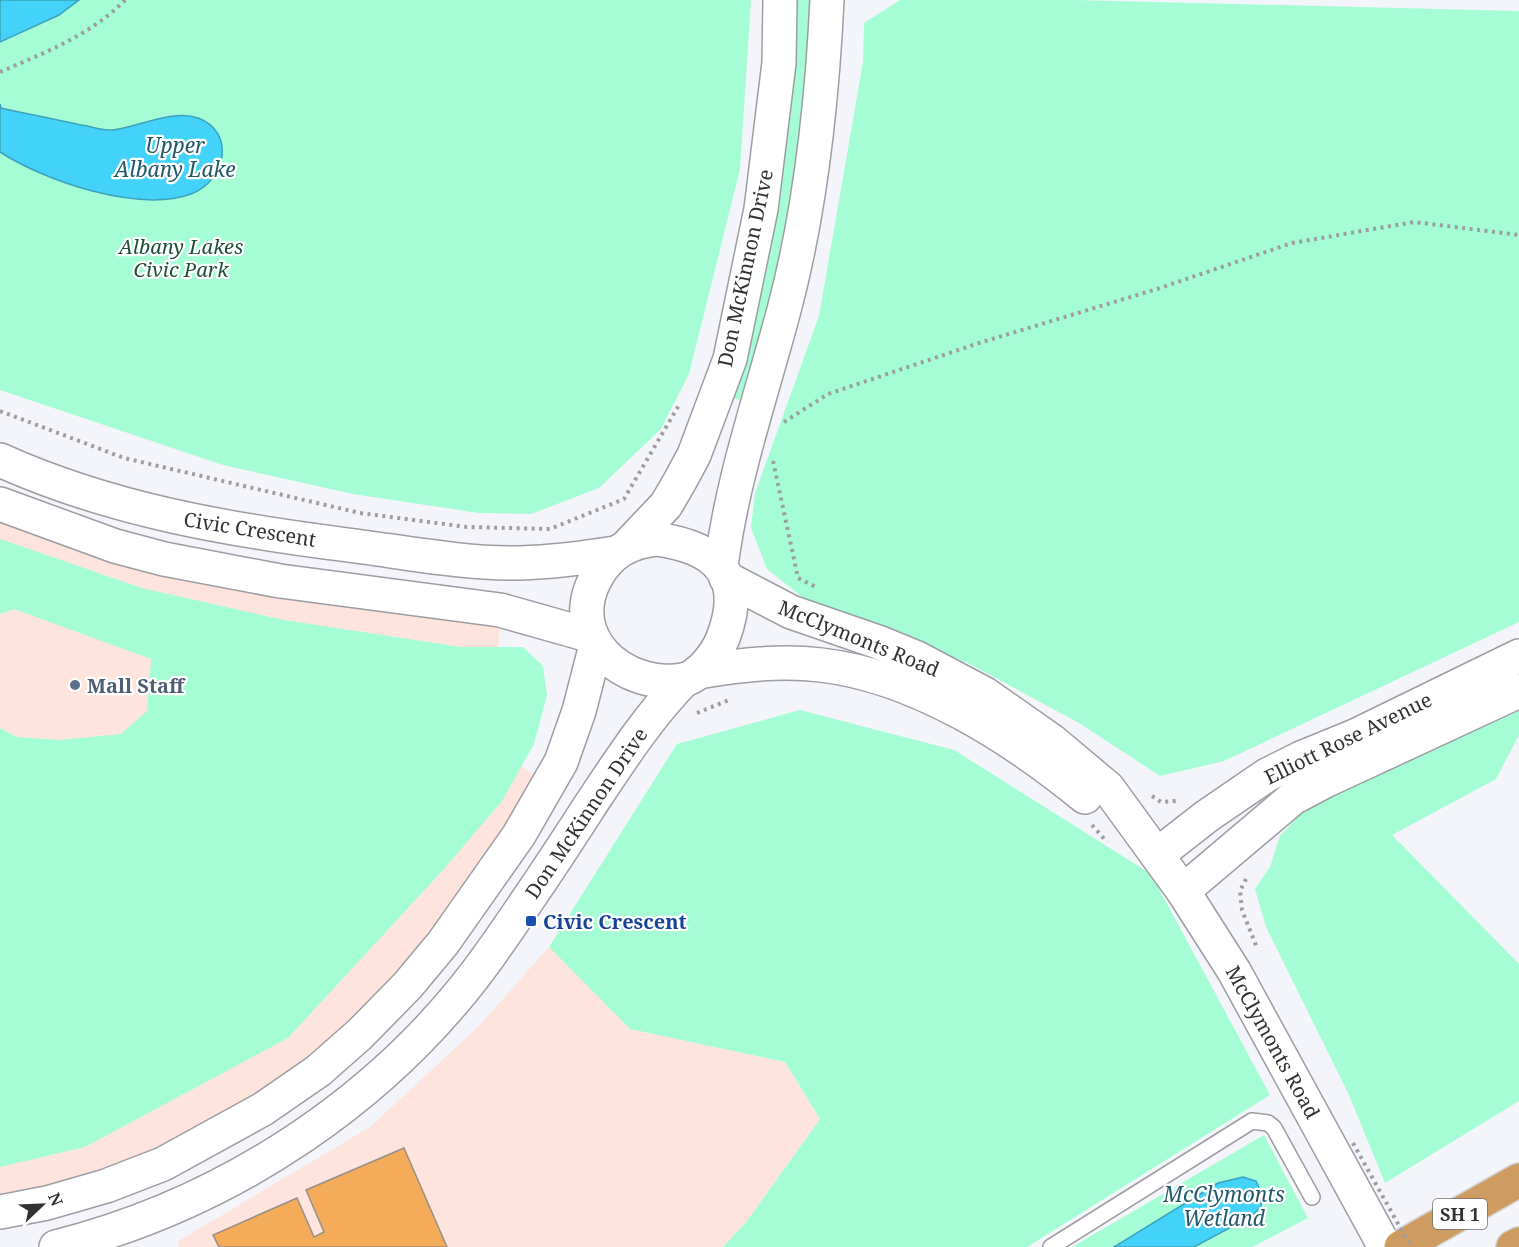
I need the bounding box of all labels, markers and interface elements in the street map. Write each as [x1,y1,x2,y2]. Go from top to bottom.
water label: Upper Albany Lake [113,131,235,183]
street label: Don McKinnon Drive [711,167,779,369]
park label: Albany Lakes Civic Park [117,233,243,283]
street label: Civic Crescent [182,505,318,553]
street label: McClymonts Road [775,593,943,683]
place label: Mall Staff [87,672,186,699]
marker: Mall Staff [68,678,82,692]
street label: Elliott Rose Avenue [1260,686,1436,790]
street label: Don McKinnon Drive [519,722,653,904]
place label: Civic Crescent [543,908,687,935]
marker: Civic Crescent [524,914,538,928]
street label: McClymonts Road [1220,961,1326,1123]
north arrow [12,1175,72,1235]
water label: McClymonts Wetland [1162,1180,1285,1232]
text: N [43,1189,69,1210]
road number: SH 1 [1433,1199,1487,1229]

